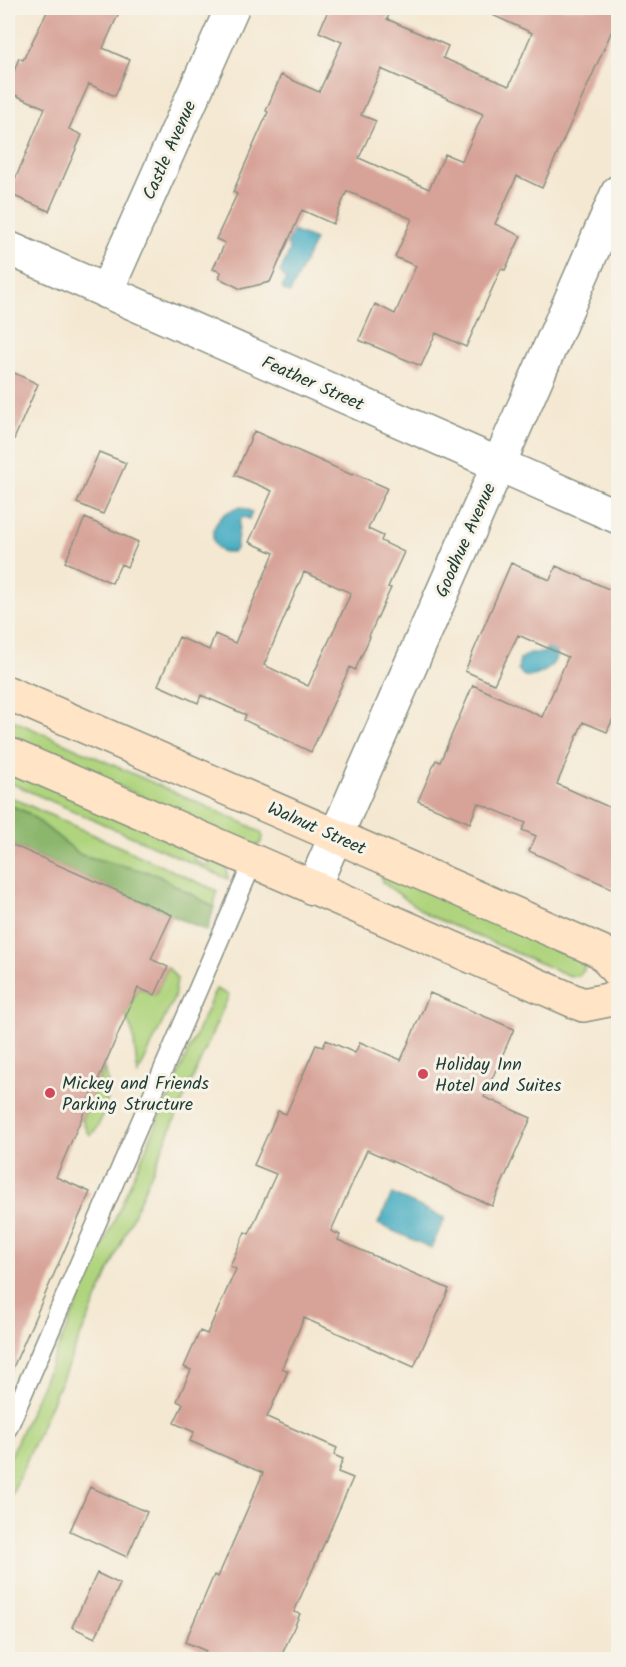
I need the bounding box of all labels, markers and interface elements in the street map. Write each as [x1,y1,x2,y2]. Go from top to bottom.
street label: Castle Avenue [135,96,205,205]
street label: Feather Street [256,349,369,420]
street label: Goodhue Avenue [428,479,505,603]
street label: Walnut Street [263,795,371,864]
place label: Holiday Inn Hotel and Suites [435,1051,562,1101]
marker: Holiday Inn Hotel and Suites [416,1067,430,1081]
place label: Mickey and Friends Parking Structure [62,1070,209,1120]
marker: Mickey and Friends Parking Structure [43,1086,57,1100]

